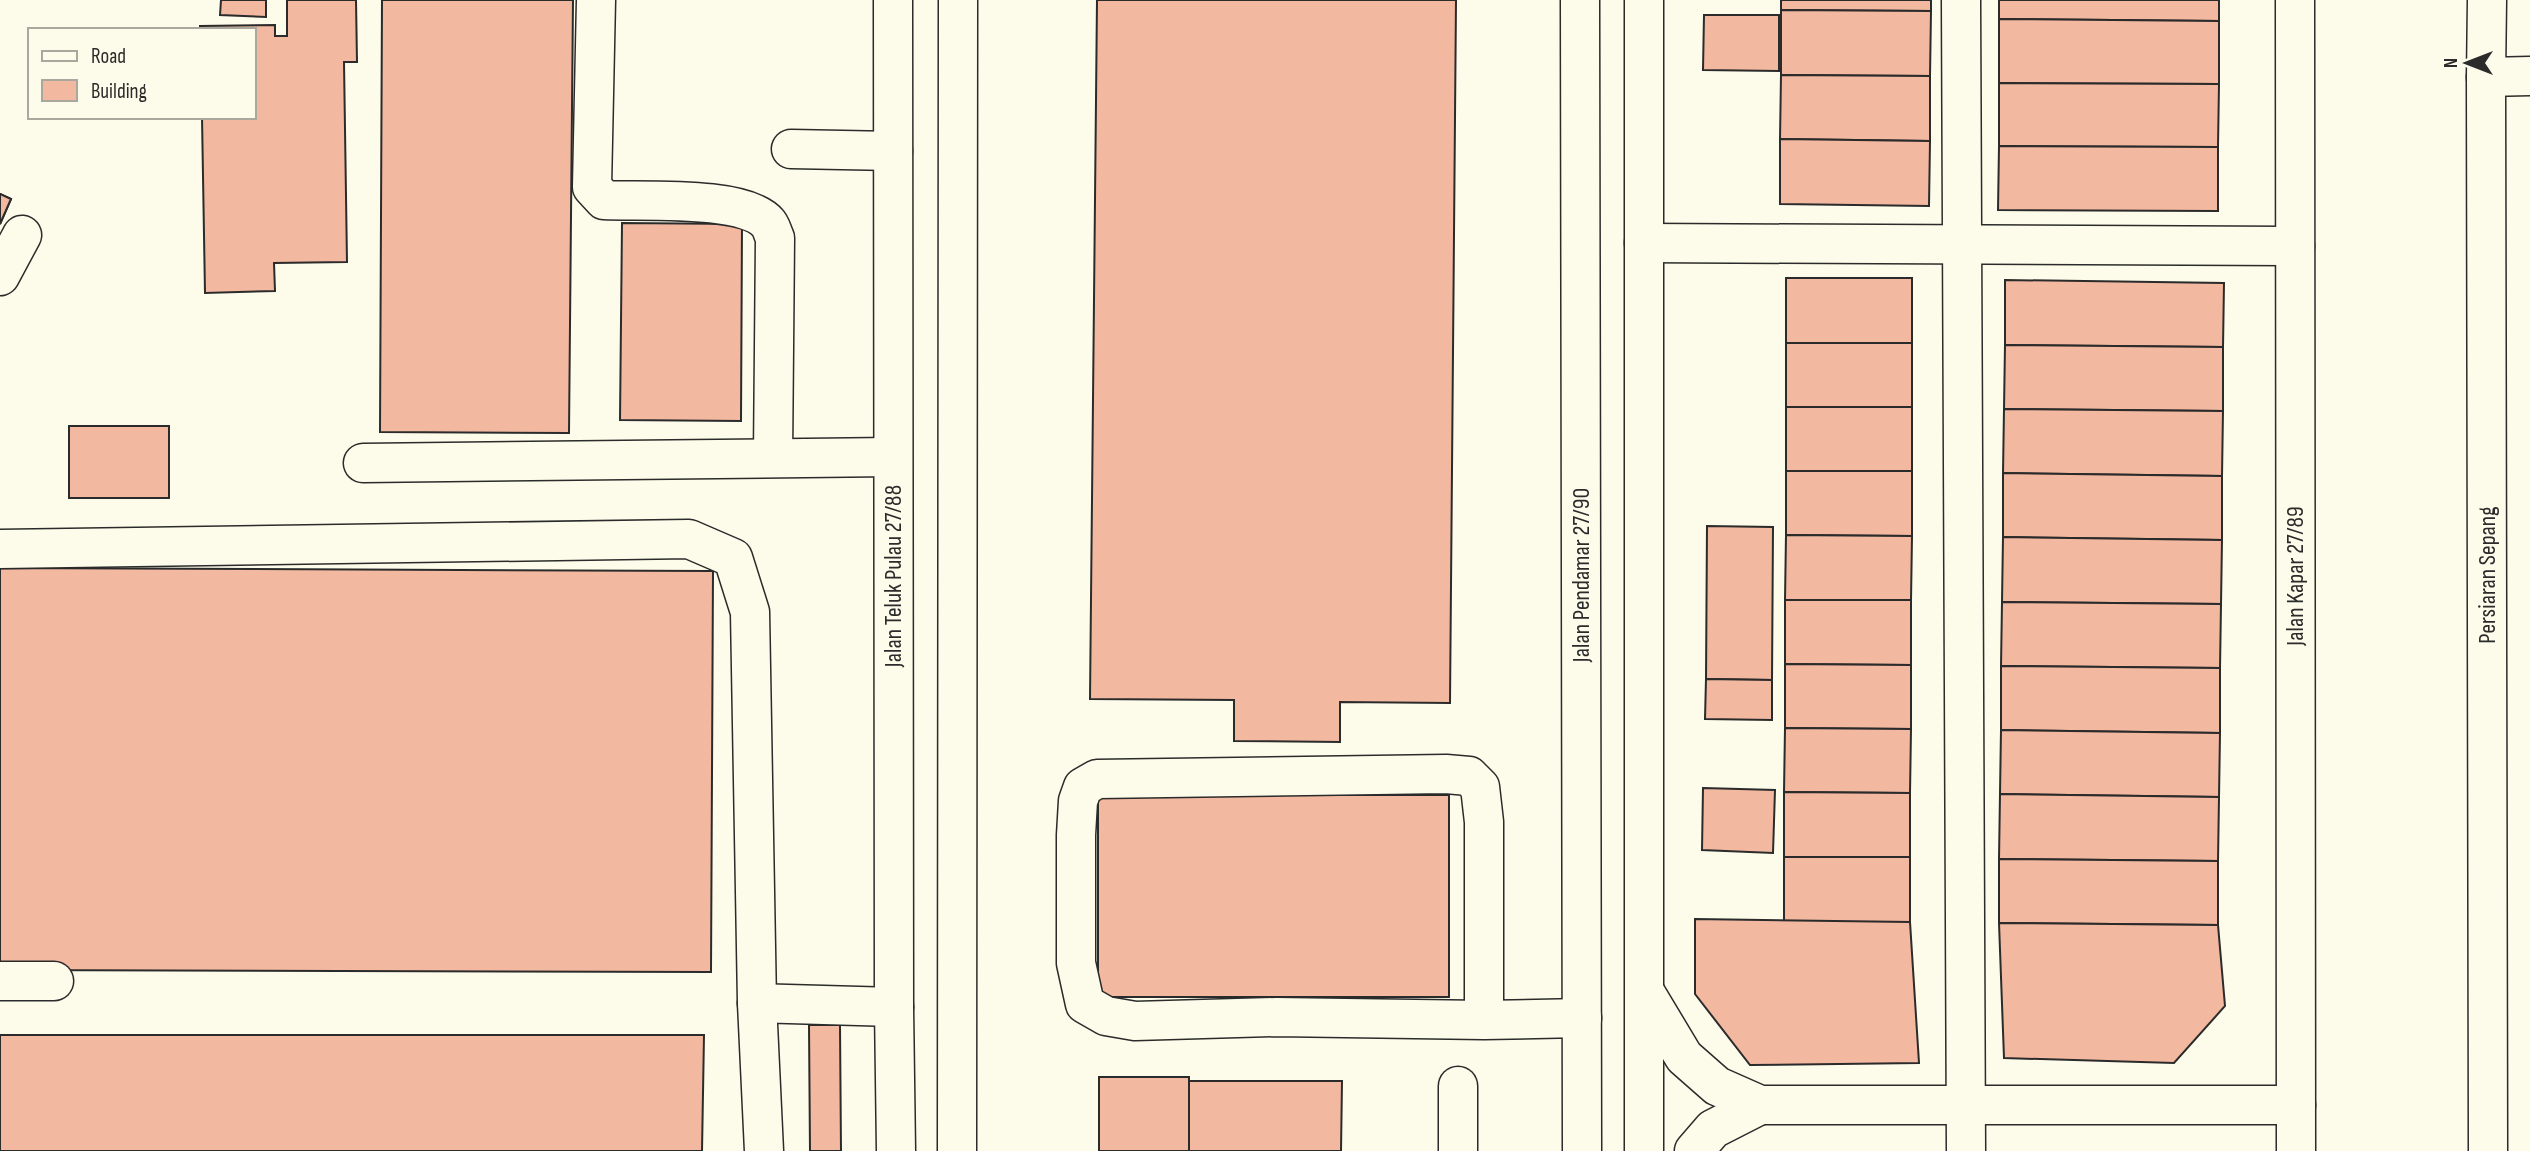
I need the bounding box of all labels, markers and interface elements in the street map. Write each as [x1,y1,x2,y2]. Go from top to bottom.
legend [28,28,256,119]
north arrow [2432,28,2502,98]
text: Road [91,44,126,69]
text: N [2440,58,2463,68]
text: Building [91,79,147,104]
street label: Jalan Teluk Pulau 27/88 [879,485,908,668]
street label: Jalan Pendamar 27/90 [1567,488,1596,663]
street label: Jalan Kapar 27/89 [2281,506,2310,647]
street label: Persiaran Sepang [2473,506,2502,644]

